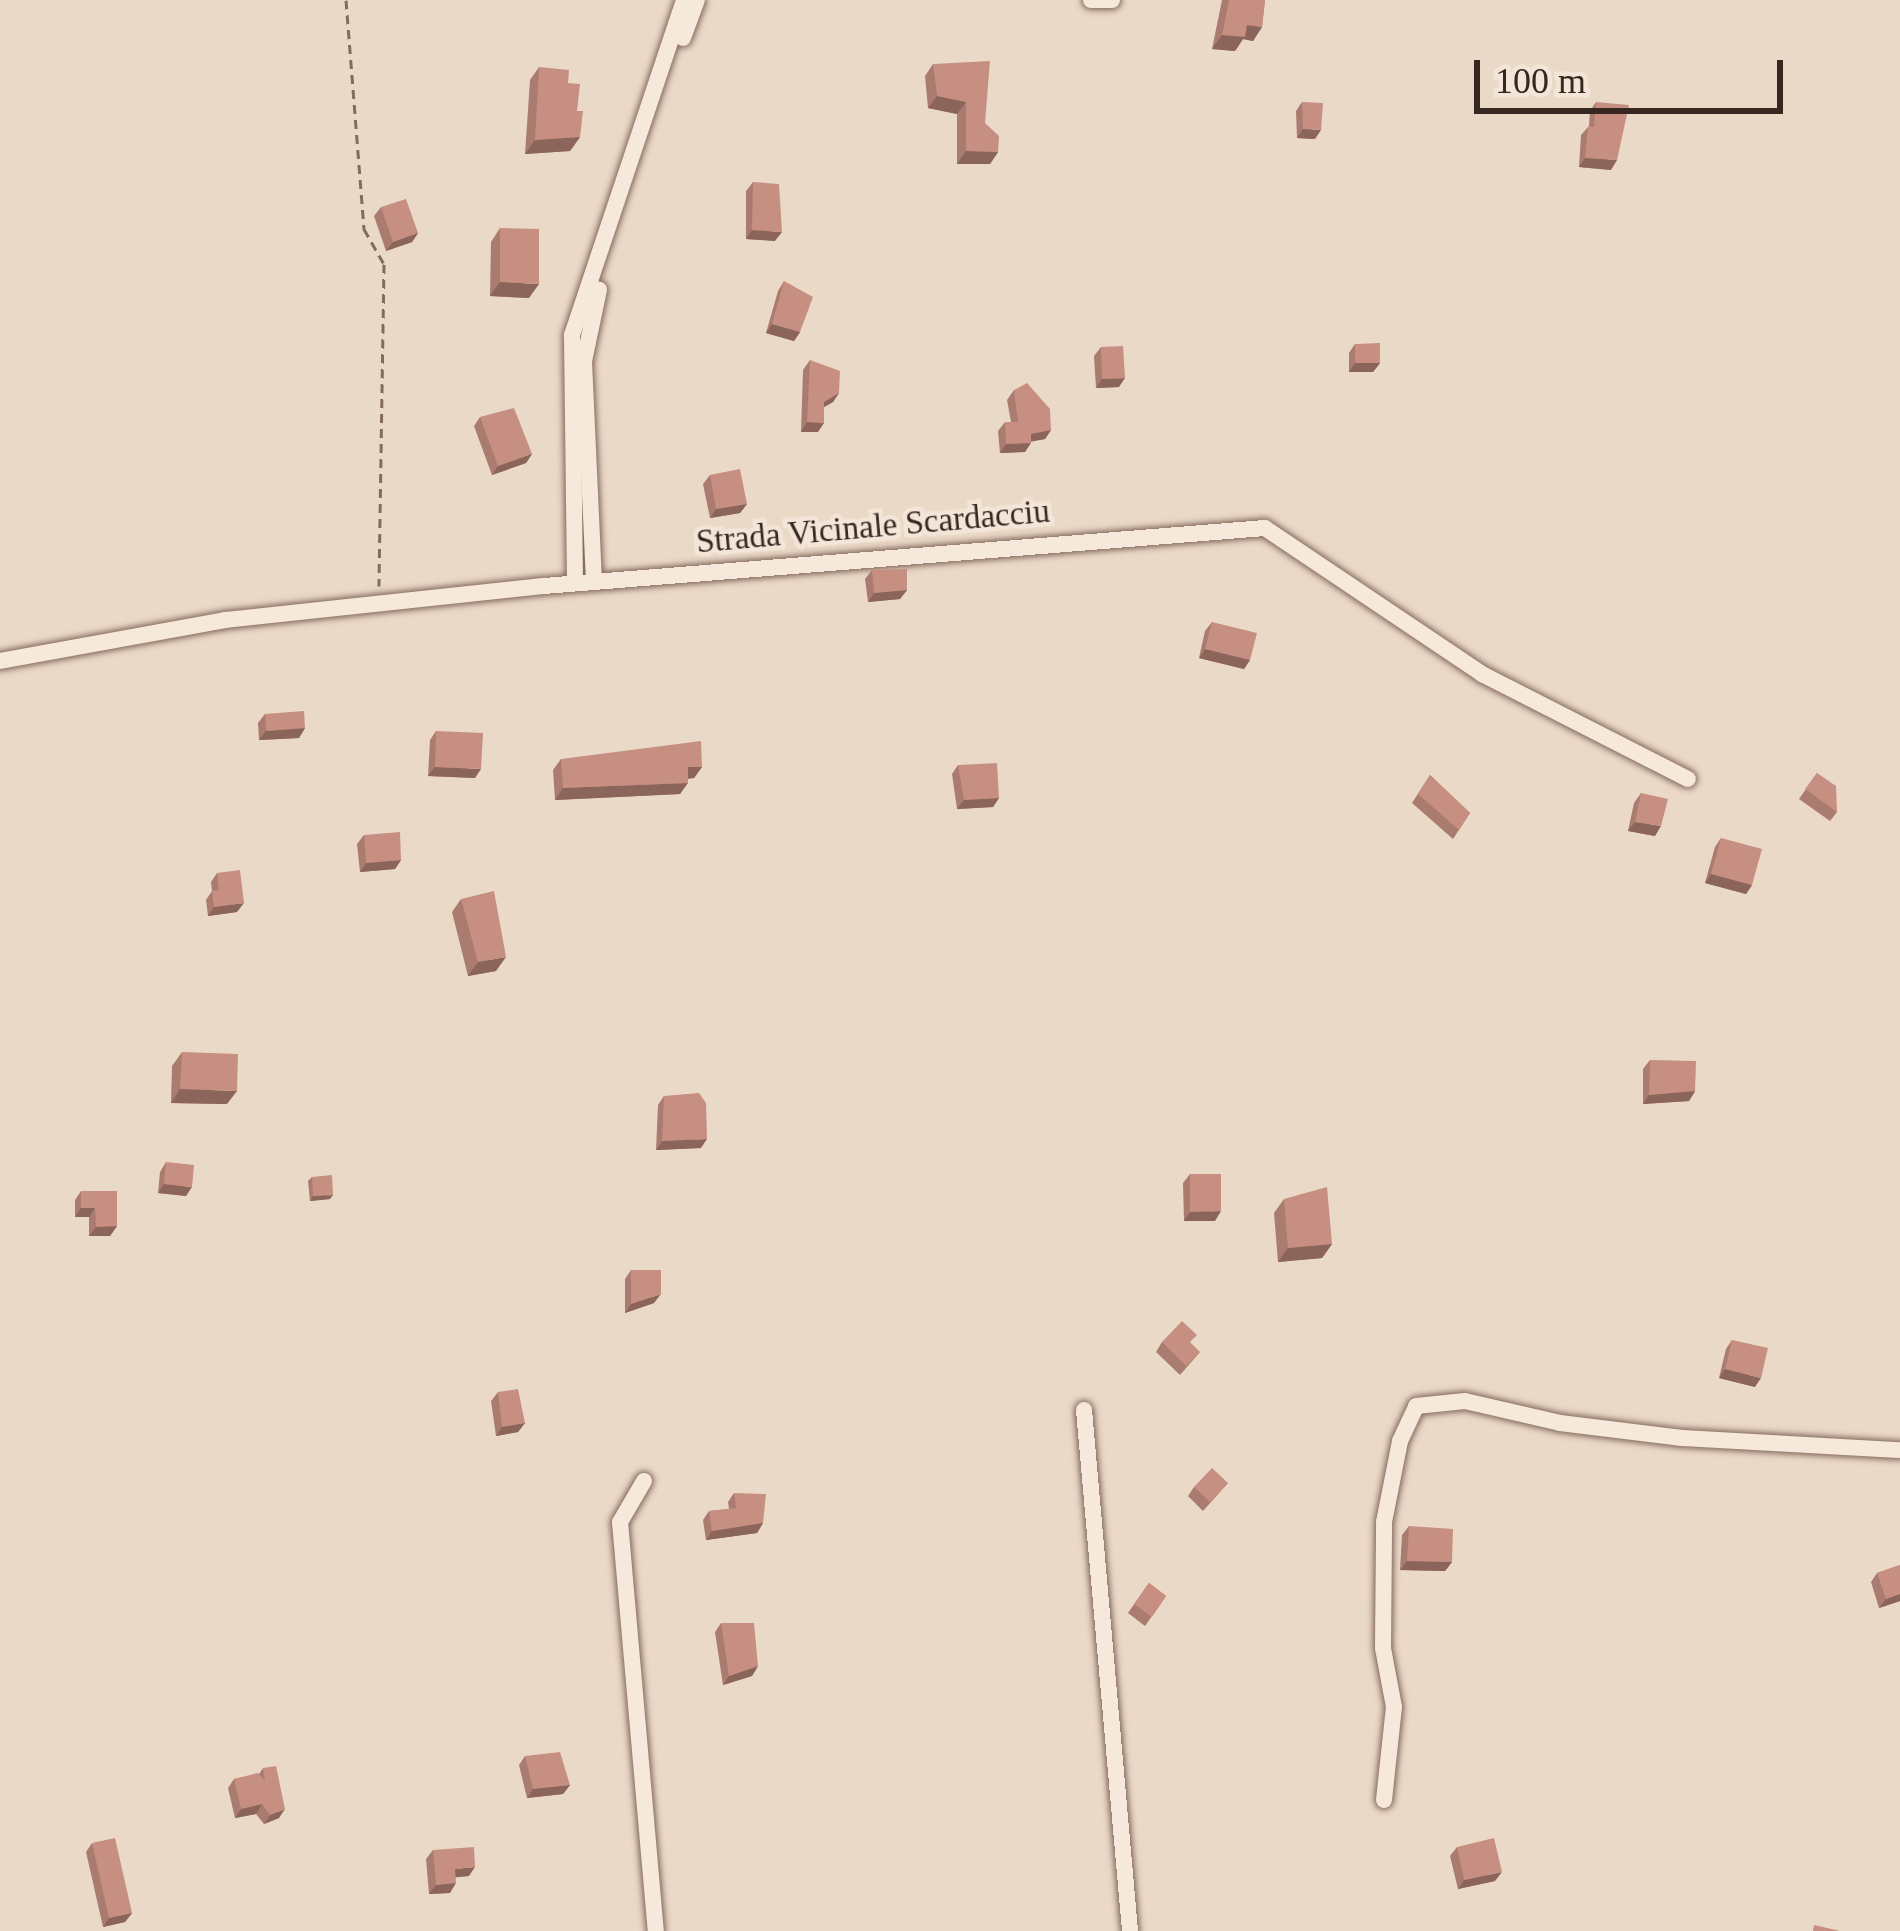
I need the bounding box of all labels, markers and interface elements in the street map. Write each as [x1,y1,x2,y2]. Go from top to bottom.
scale bar [1480,36,1789,110]
text: 100 m [1495,61,1586,101]
street label: Strada Vicinale Scardacciu [694,492,1052,562]

